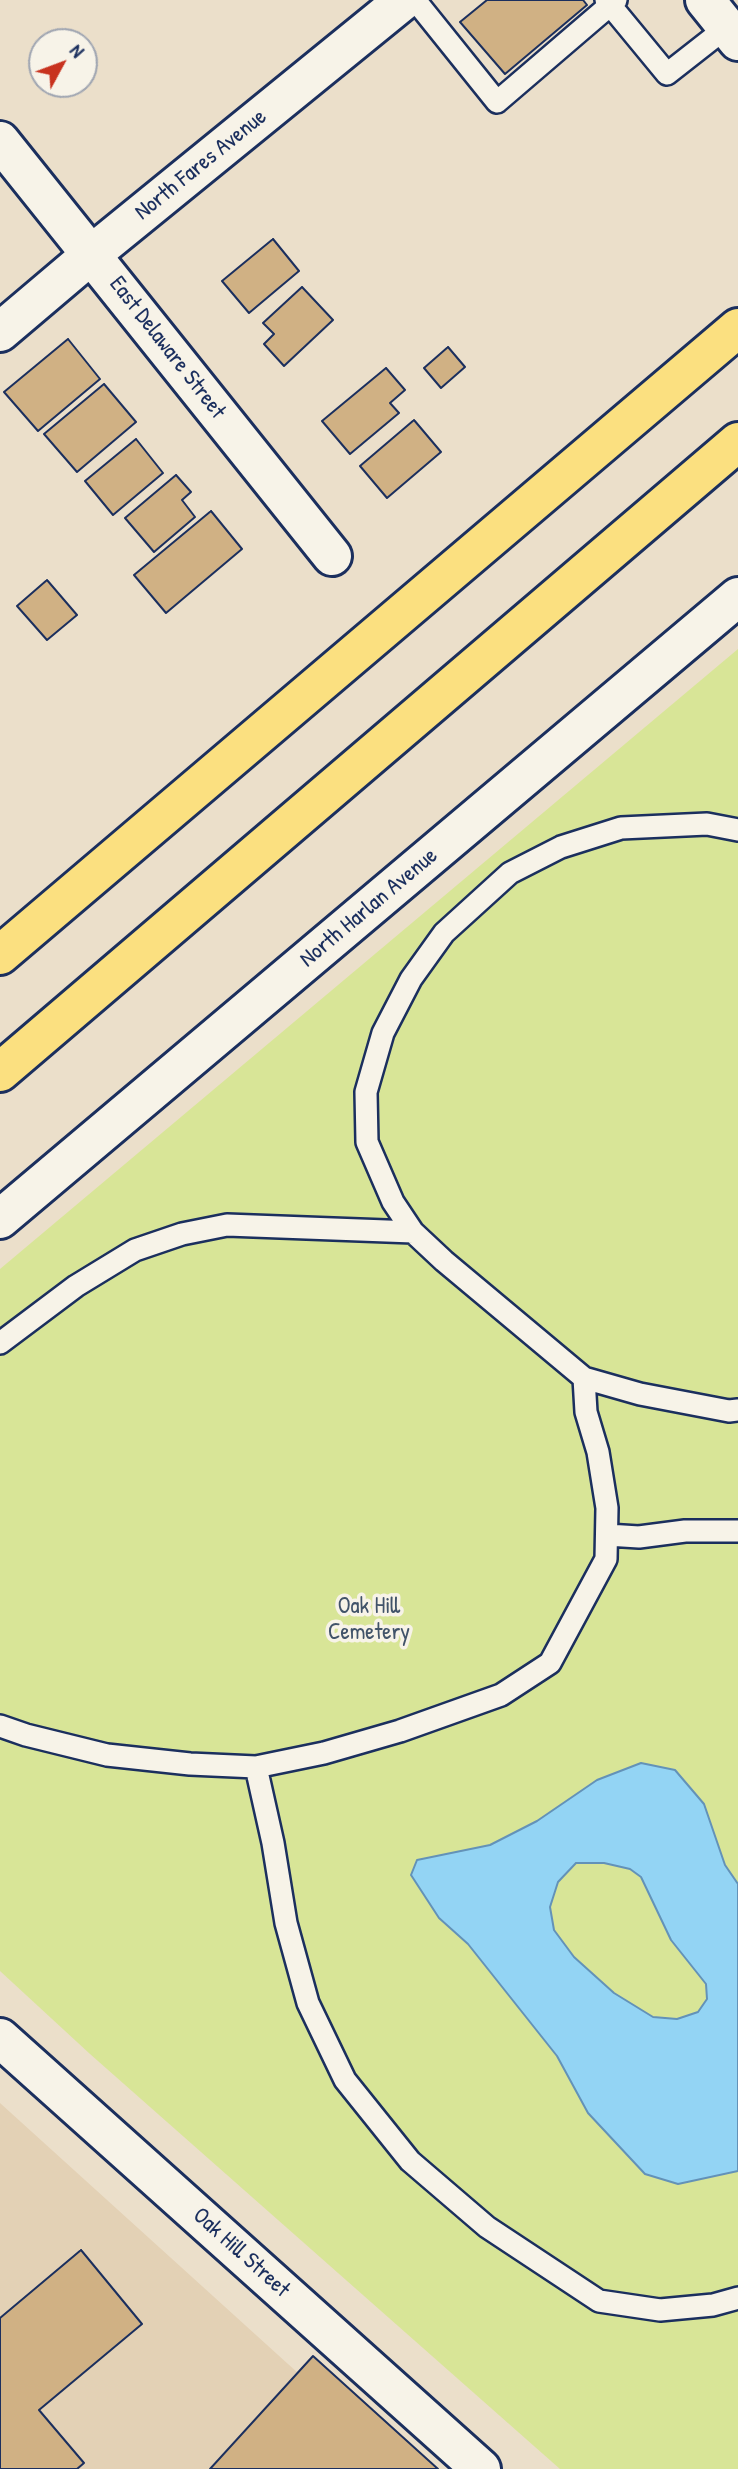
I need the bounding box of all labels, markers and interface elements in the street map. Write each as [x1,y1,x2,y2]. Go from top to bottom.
north arrow [28,28,98,98]
text: N [64,38,90,63]
street label: North Fares Avenue [130,104,272,226]
street label: East Delaware Street [103,271,231,425]
street label: North Harlan Avenue [295,842,443,974]
park label: Oak Hill Cemetery [328,1593,410,1647]
street label: Oak Hill Street [187,2202,295,2304]

